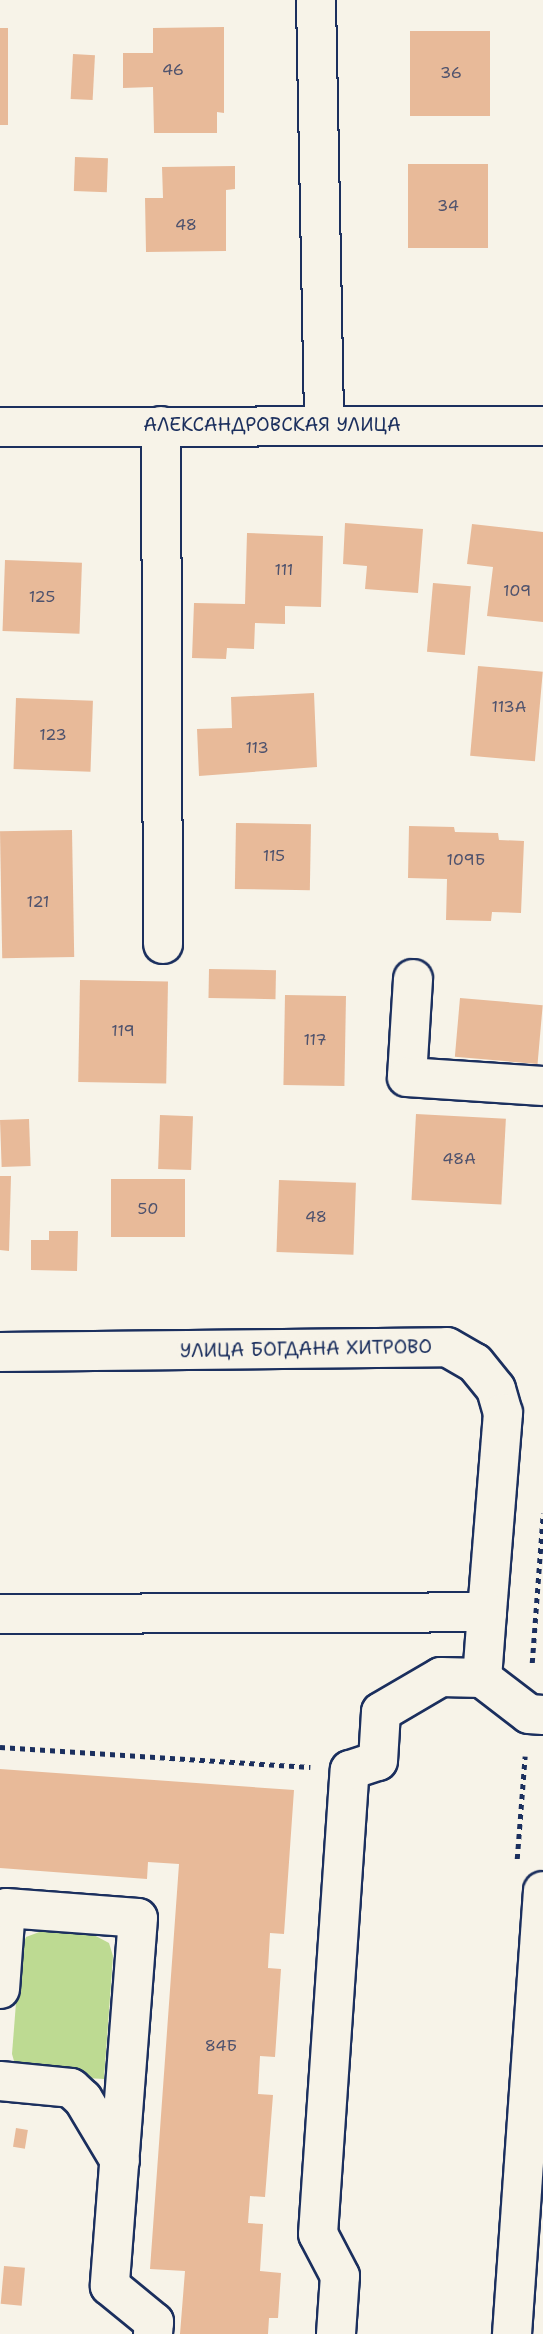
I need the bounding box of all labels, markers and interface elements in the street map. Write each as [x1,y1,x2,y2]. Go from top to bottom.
house number: 46 [162,60,184,80]
house number: 36 [440,63,462,83]
house number: 34 [437,196,459,216]
house number: 48 [175,215,197,235]
street label: АЛЕКСАНДРОВСКАЯ УЛИЦА [143,414,401,436]
house number: 111 [275,560,293,580]
house number: 109 [503,581,531,601]
house number: 125 [29,587,55,607]
house number: 113А [492,697,526,717]
house number: 123 [39,725,67,745]
house number: 113 [245,738,269,758]
house number: 115 [263,846,285,866]
house number: 109Б [447,850,485,870]
house number: 121 [27,892,49,912]
house number: 119 [111,1021,135,1041]
house number: 117 [303,1030,327,1050]
house number: 48А [442,1149,476,1169]
house number: 50 [138,1199,158,1219]
house number: 48 [305,1207,327,1227]
street label: УЛИЦА БОГДАНА ХИТРОВО [180,1335,432,1363]
house number: 84Б [205,2036,237,2056]

